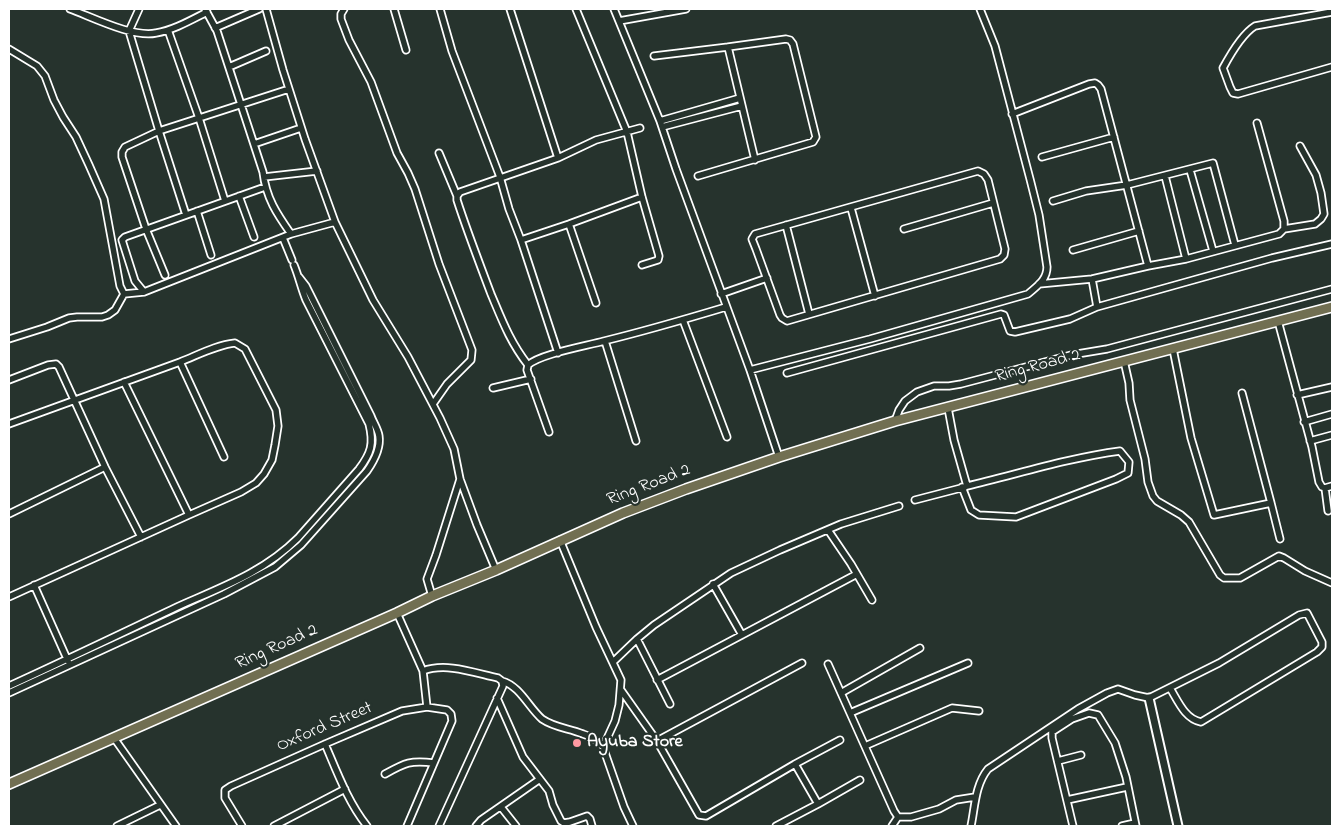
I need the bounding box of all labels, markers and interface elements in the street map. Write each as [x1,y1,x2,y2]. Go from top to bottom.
street label: Ring Road 2 [993,345,1083,389]
street label: Ring Road 2 [604,460,694,512]
street label: Ring Road 2 [233,620,321,676]
street label: Oxford Street [274,698,376,758]
place label: Ayuba Store [587,732,683,754]
marker: Ayuba Store [571,737,583,749]

